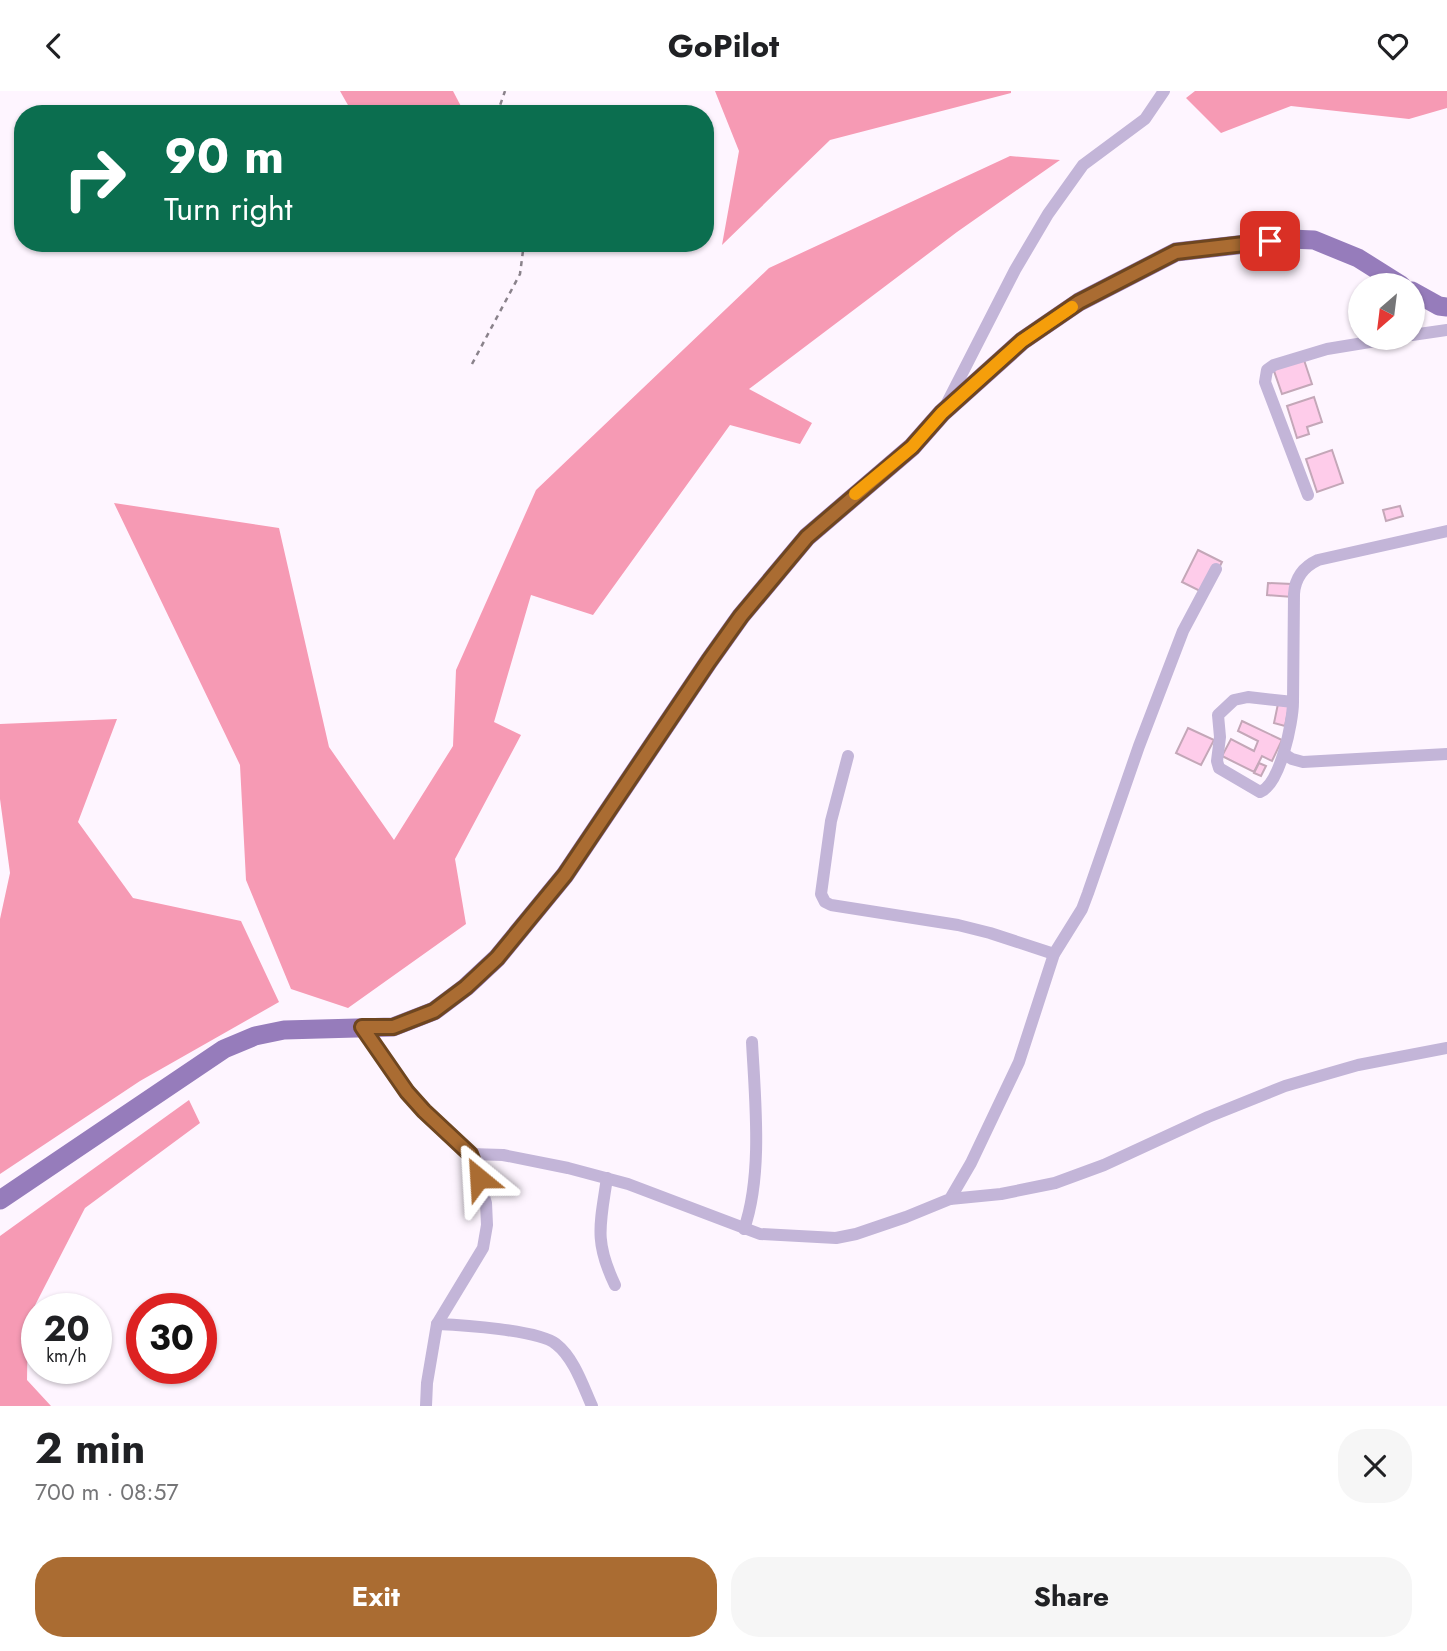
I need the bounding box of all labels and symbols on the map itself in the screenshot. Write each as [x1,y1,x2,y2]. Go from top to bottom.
pin [1240,211,1300,271]
north arrow [1348,273,1424,350]
position arrow [442,1141,516,1215]
speed limit sign: 30 [126,1293,217,1384]

